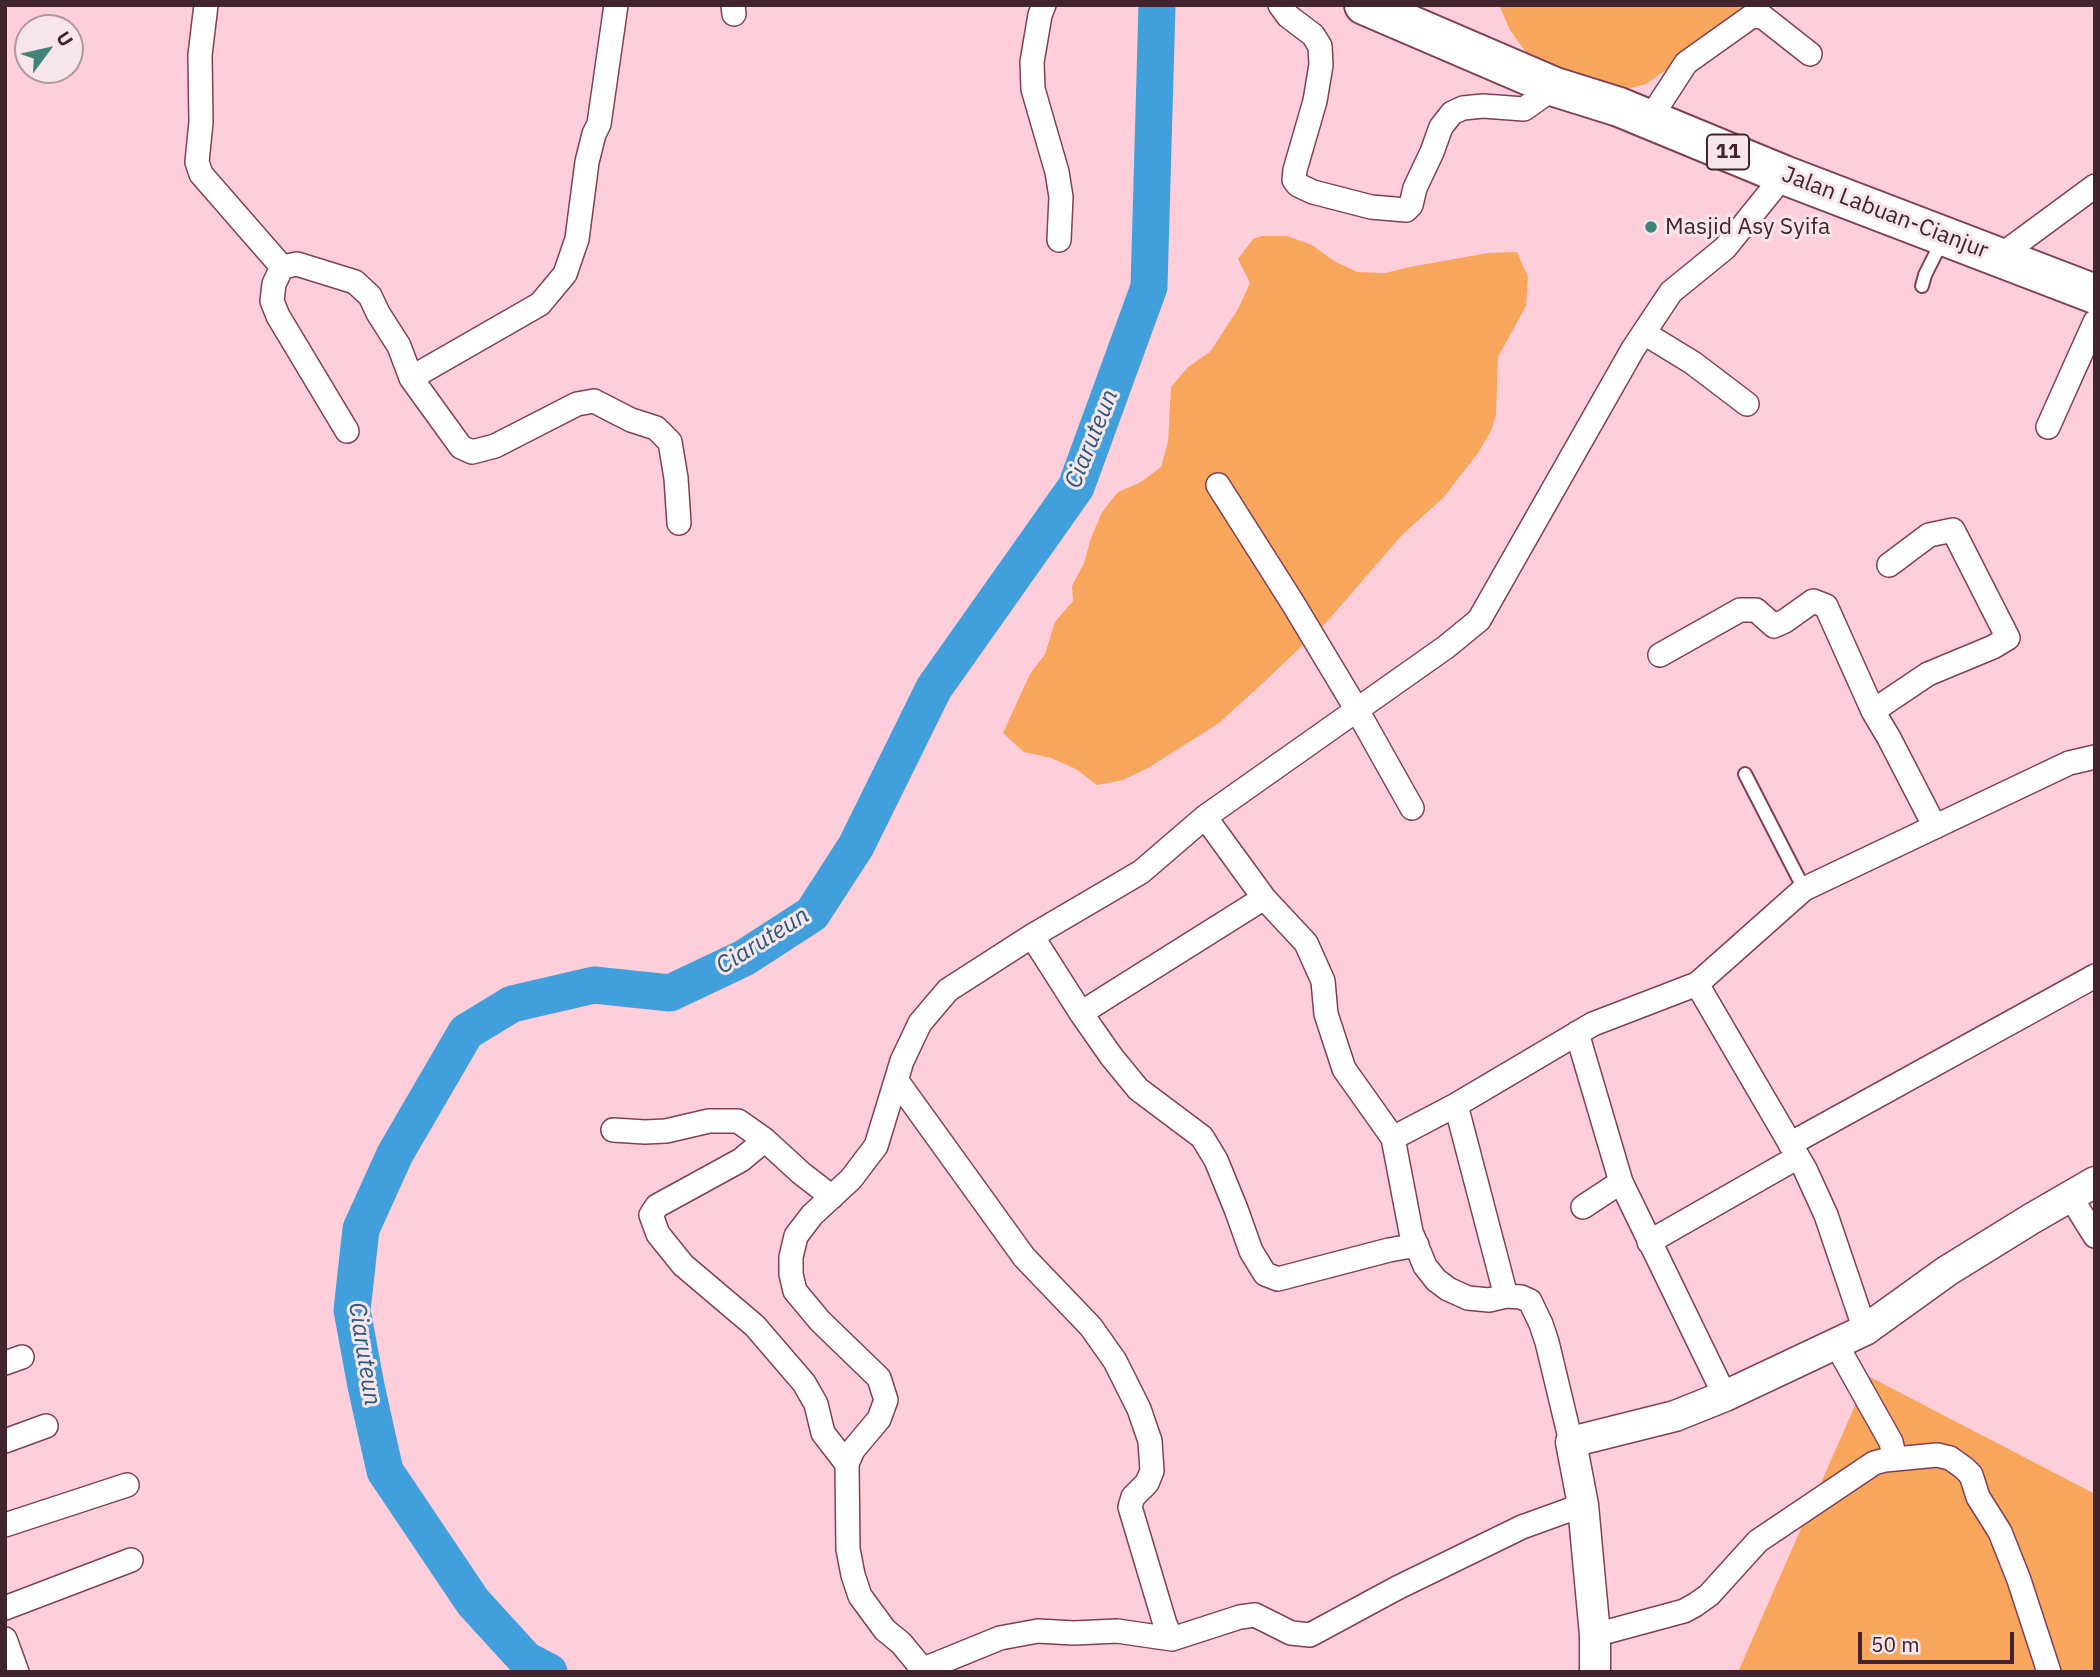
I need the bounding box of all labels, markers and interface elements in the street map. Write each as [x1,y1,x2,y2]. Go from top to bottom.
north arrow [14,14,84,84]
text: U [51,27,79,51]
road number: 11 [1707,134,1749,170]
street label: Jalan Labuan-Cianjur [1778,161,1992,265]
place label: Masjid Asy Syifa [1665,213,1830,241]
marker: Masjid Asy Syifa [1643,219,1659,235]
water label: Ciaruteun [1059,385,1125,493]
water label: Ciaruteun [711,901,815,981]
water label: Ciaruteun [342,1300,386,1408]
scale bar [1862,1618,2018,1662]
text: 50 m [1871,1630,1920,1658]

